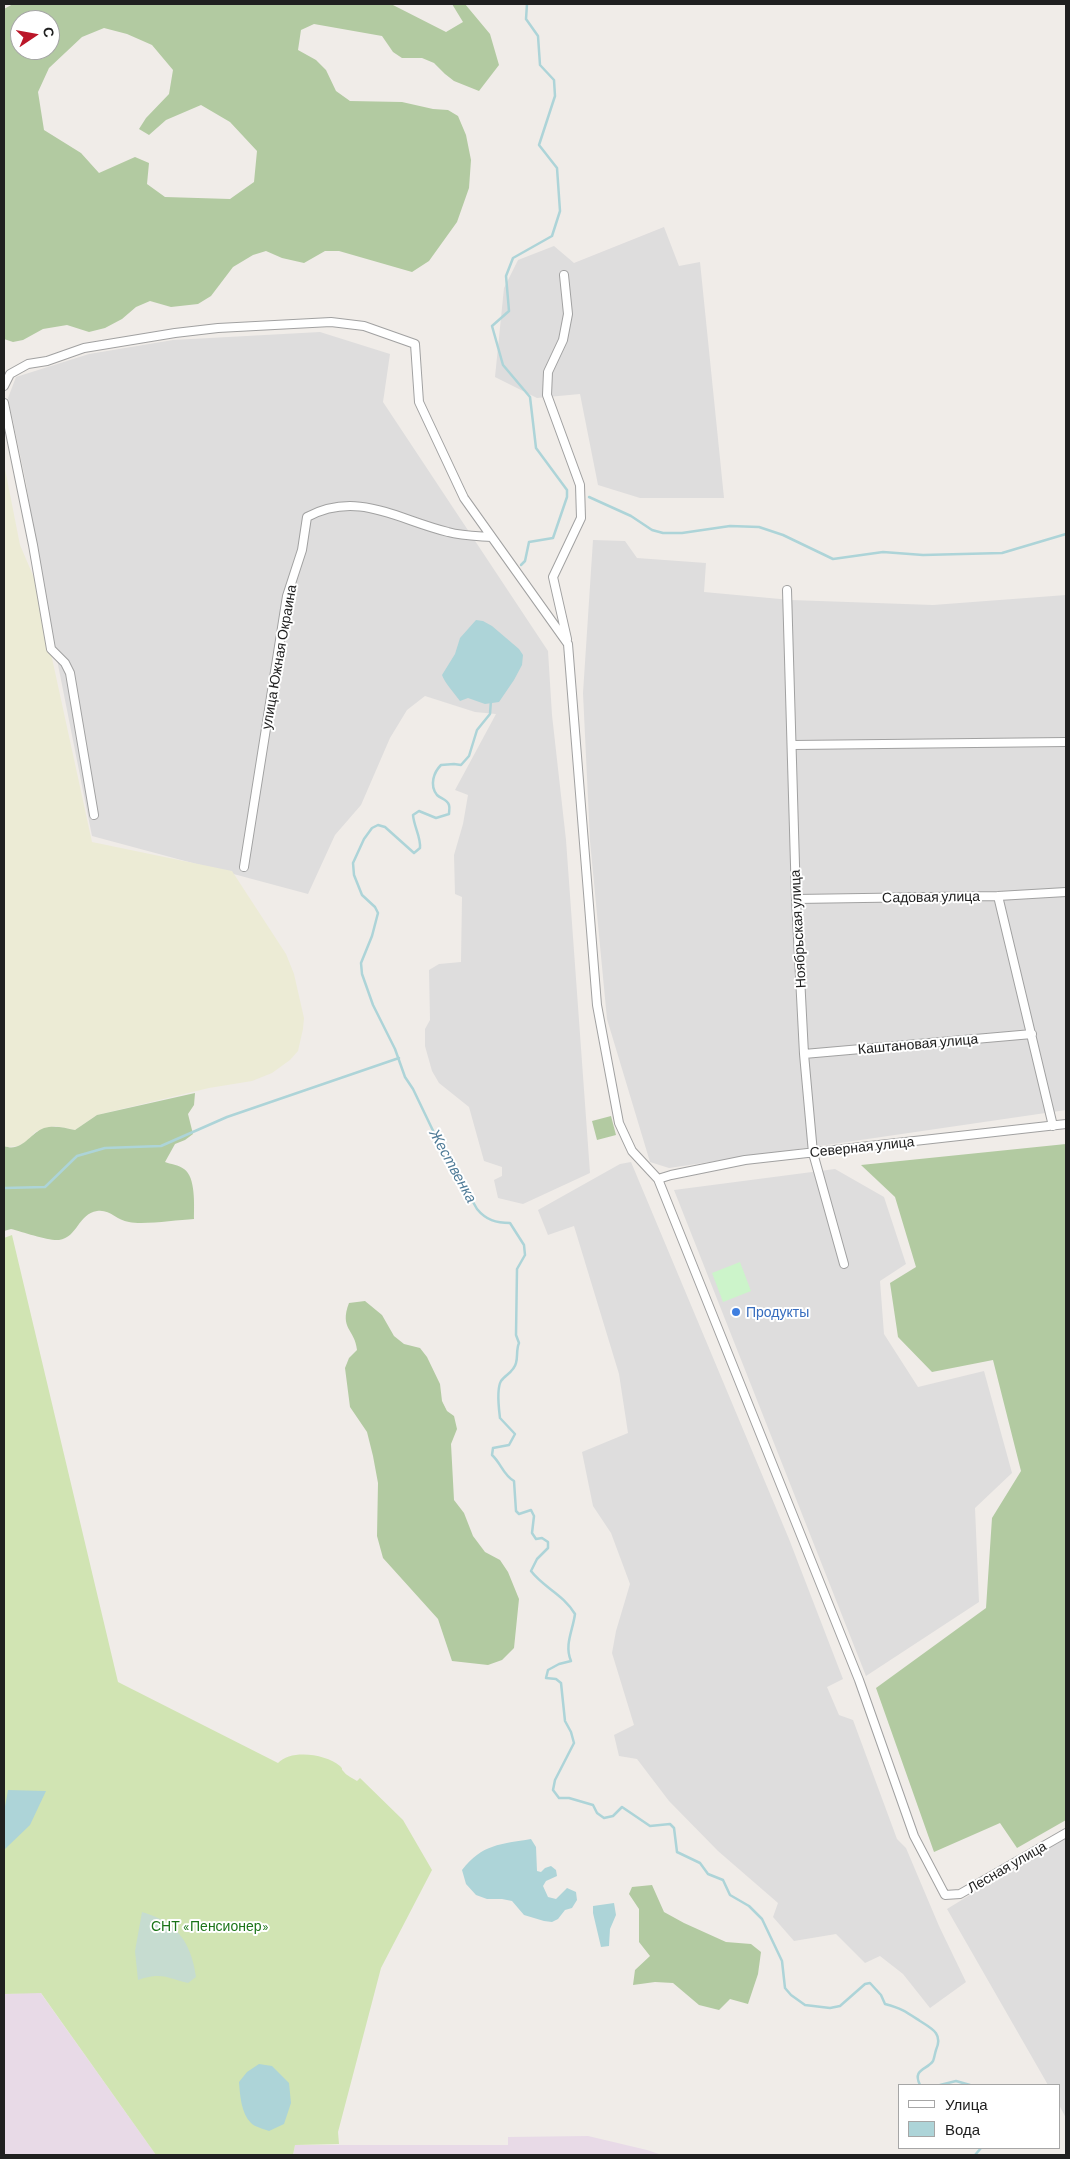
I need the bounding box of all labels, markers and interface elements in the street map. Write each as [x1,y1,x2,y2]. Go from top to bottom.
north arrow [10,10,60,60]
text: С [40,25,59,39]
street label: улица Южная Окраина [258,583,300,731]
street label: Ноябрьская улица [787,869,809,989]
street label: Садовая улица [882,888,980,906]
street label: Каштановая улица [857,1030,979,1058]
water label: Жественка [425,1126,481,1206]
street label: Северная улица [809,1133,915,1161]
place label: Продукты [746,1304,809,1320]
marker: Продукты [730,1306,742,1318]
street label: Лесная улица [965,1838,1049,1896]
park label: СНТ «Пенсионер» [151,1918,269,1934]
legend [898,2084,1060,2149]
text: Улица [945,2095,988,2113]
text: Вода [945,2120,980,2138]

